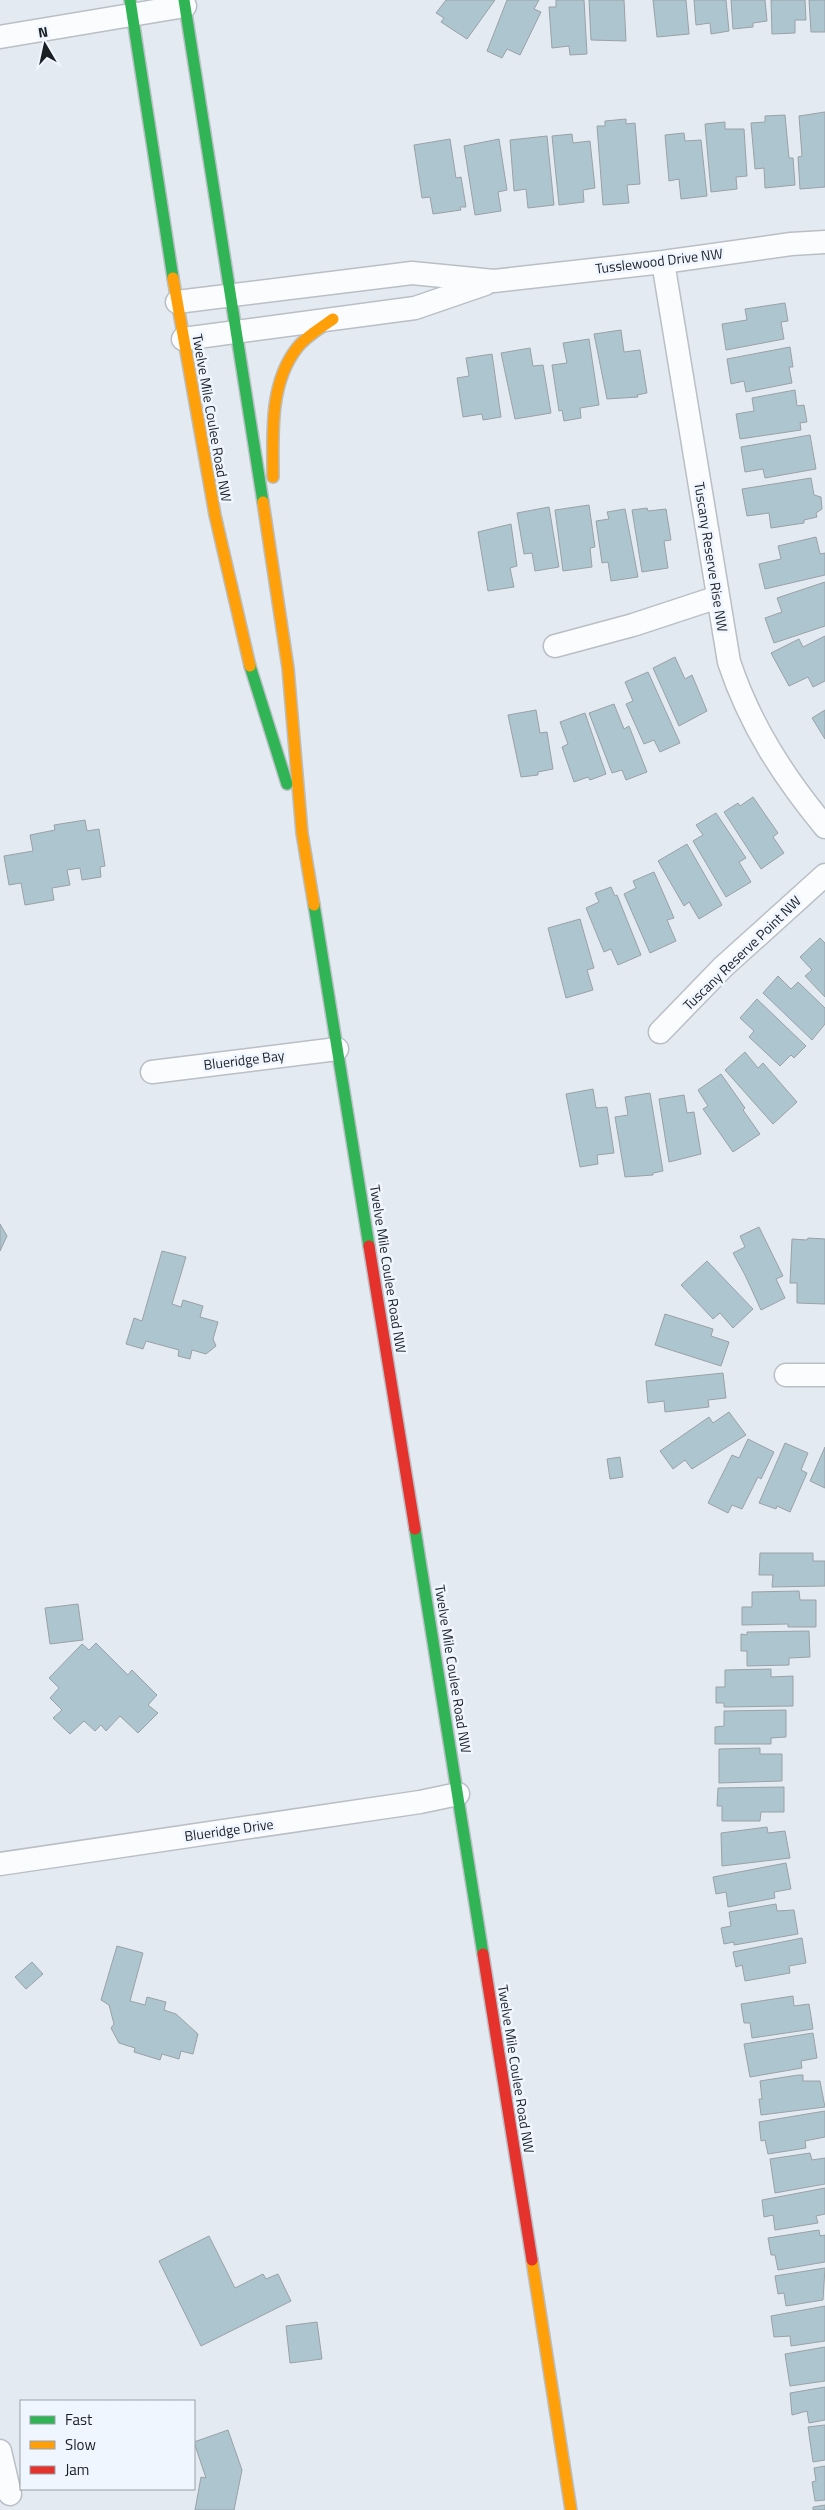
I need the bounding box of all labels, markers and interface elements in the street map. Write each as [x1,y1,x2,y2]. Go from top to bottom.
north arrow [20,20,70,70]
text: N [36,21,49,43]
street label: Tusslewood Drive NW [594,242,724,279]
street label: Twelve Mile Coulee Road NW [187,332,238,504]
street label: Tuscany Reserve Rise NW [689,480,734,633]
street label: Tuscany Reserve Point NW [678,890,806,1015]
street label: Blueridge Bay [202,1044,286,1075]
street label: Twelve Mile Coulee Road NW [365,1183,412,1355]
street label: Twelve Mile Coulee Road NW [430,1583,477,1755]
street label: Blueridge Drive [183,1813,275,1846]
street label: Twelve Mile Coulee Road NW [493,1983,540,2155]
legend [20,2400,195,2490]
text: Fast [65,2408,93,2431]
text: Slow [65,2433,96,2456]
text: Jam [65,2458,89,2481]

